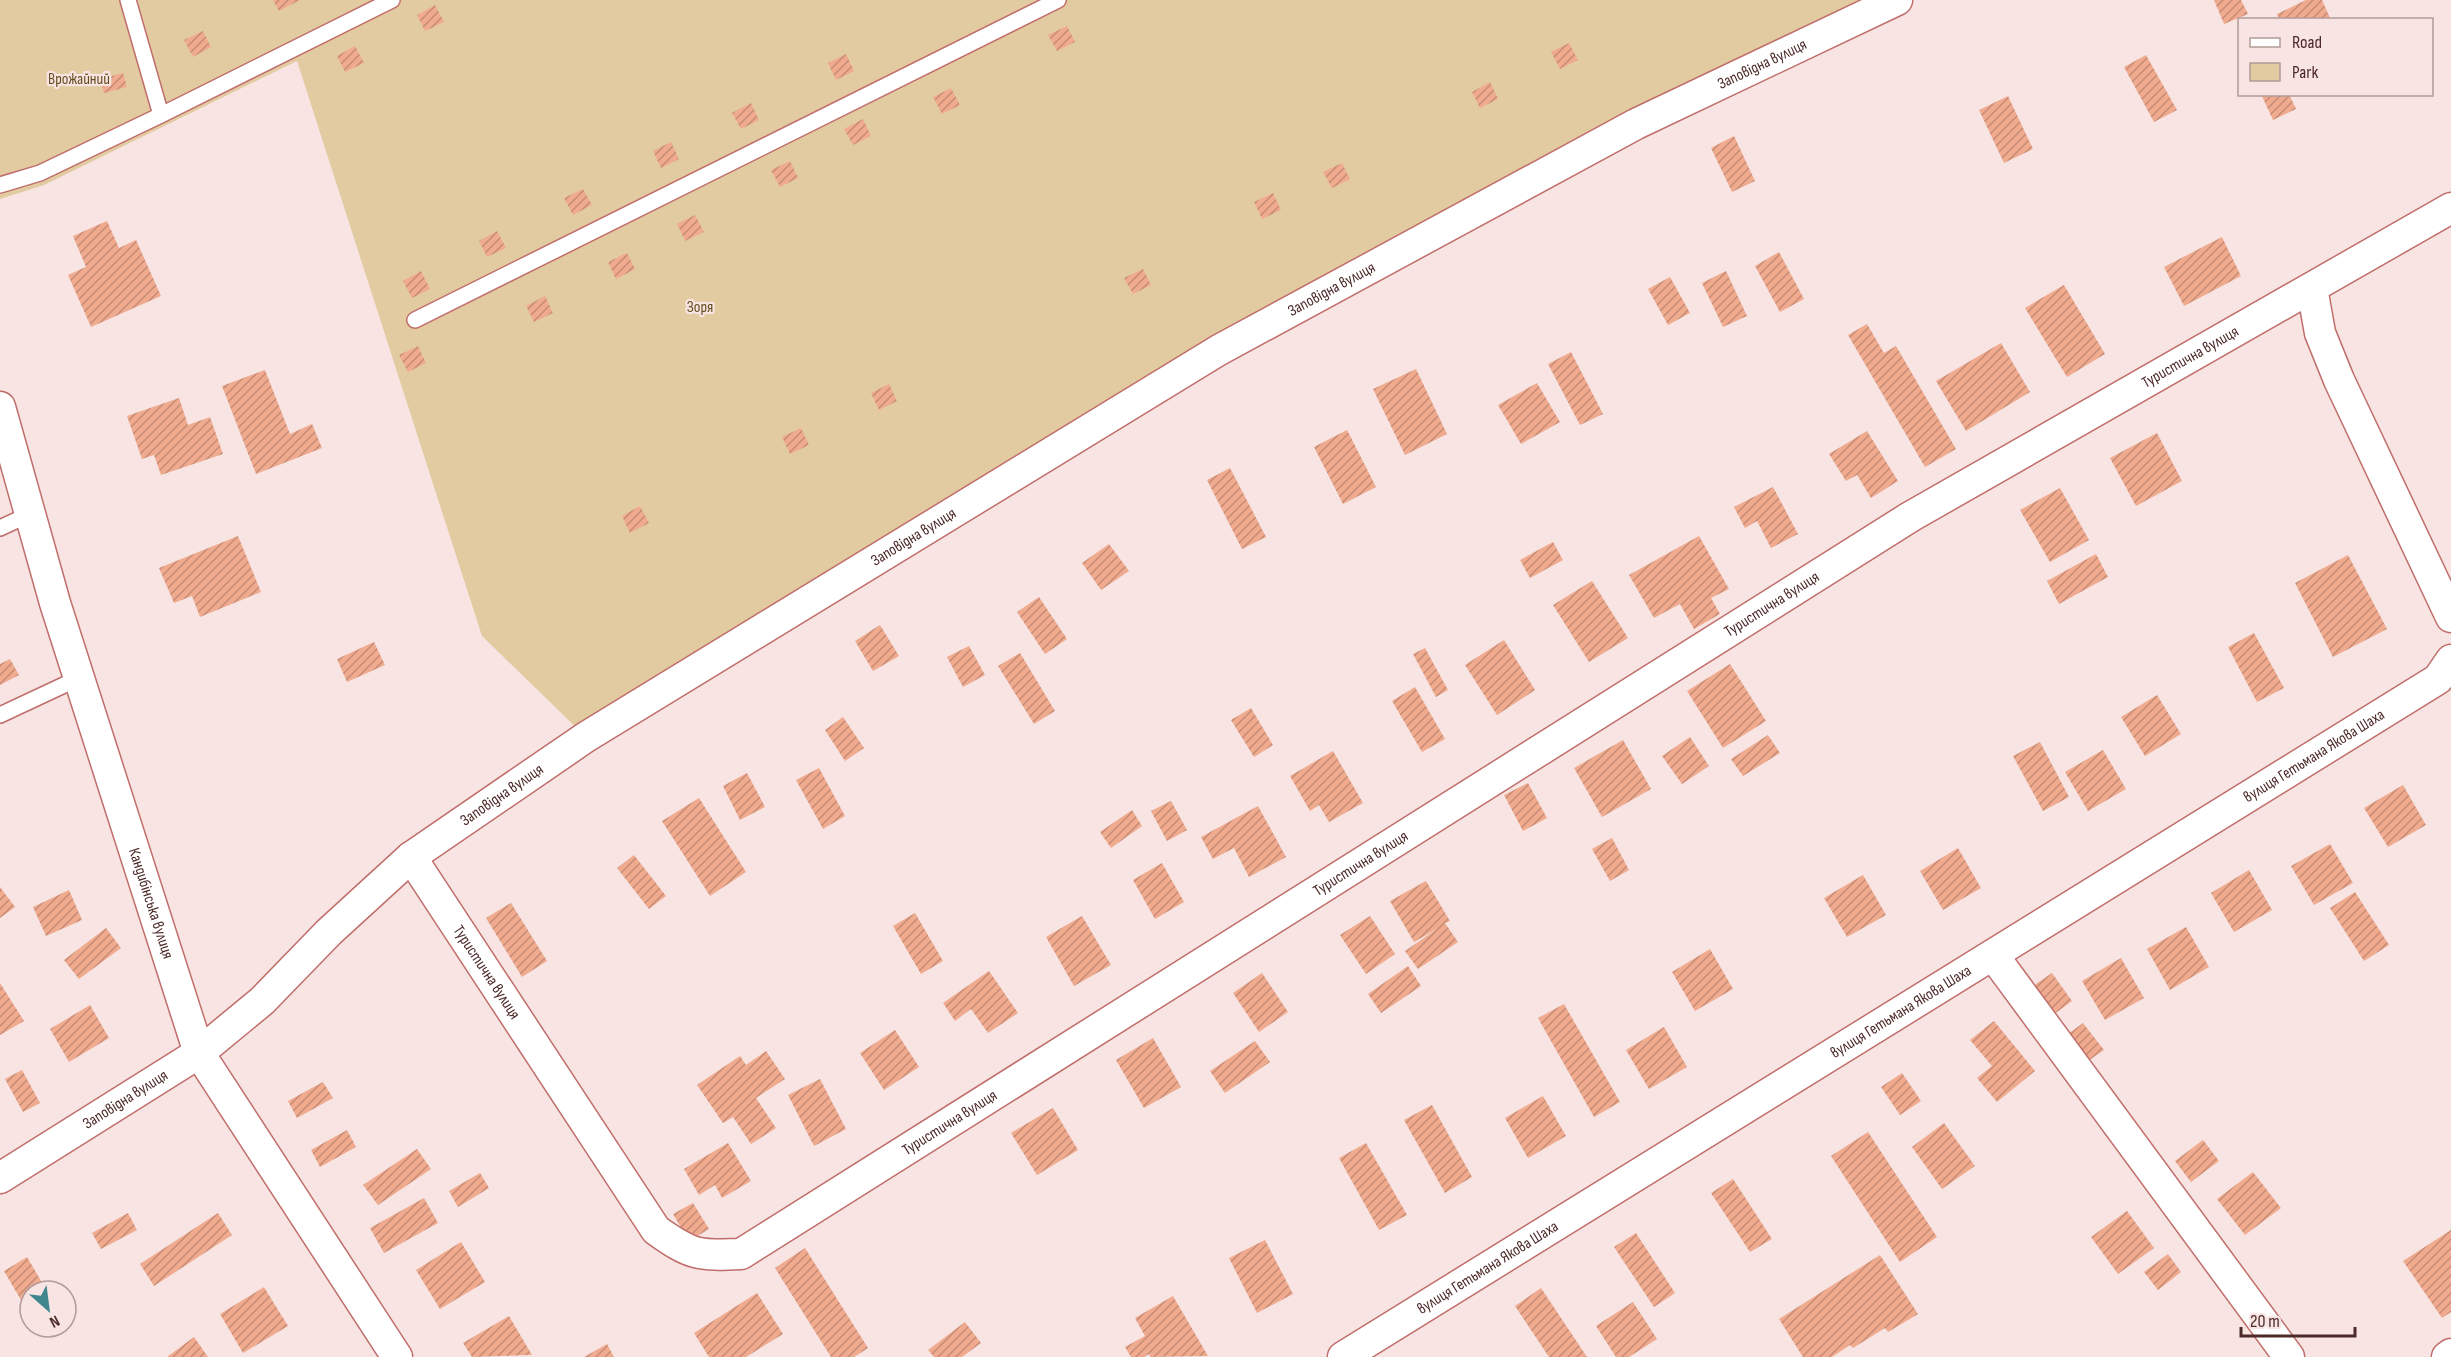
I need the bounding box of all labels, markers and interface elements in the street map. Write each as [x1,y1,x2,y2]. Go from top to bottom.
legend [2238,18,2433,96]
text: Road [2292,32,2322,53]
street label: Заповідна вулиця [1714,35,1810,93]
text: Park [2292,62,2318,83]
park label: Врожайний [48,70,110,89]
street label: Заповідна вулиця [1285,258,1378,320]
park label: Зоря [687,298,713,317]
street label: Туристична вулиця [2138,322,2242,392]
street label: Заповідна вулиця [867,504,960,570]
street label: Туристична вулиця [1721,567,1823,641]
street label: вулиця Гетьмана Якова Шаха [2240,705,2388,807]
street label: Заповідна вулиця [457,760,547,830]
street label: Туристична вулиця [1310,826,1412,900]
street label: Кандибінська вулиця [125,846,178,961]
street label: Туристична вулиця [449,922,524,1023]
street label: вулиця Гетьмана Якова Шаха [1827,961,1975,1062]
street label: Заповідна вулиця [79,1066,171,1133]
street label: Туристична вулиця [899,1086,1000,1159]
street label: вулиця Гетьмана Якова Шаха [1414,1217,1562,1318]
north arrow [18,1279,78,1339]
scale bar [2241,1300,2355,1338]
text: N [46,1311,63,1331]
text: 20 m [2250,1311,2280,1332]

